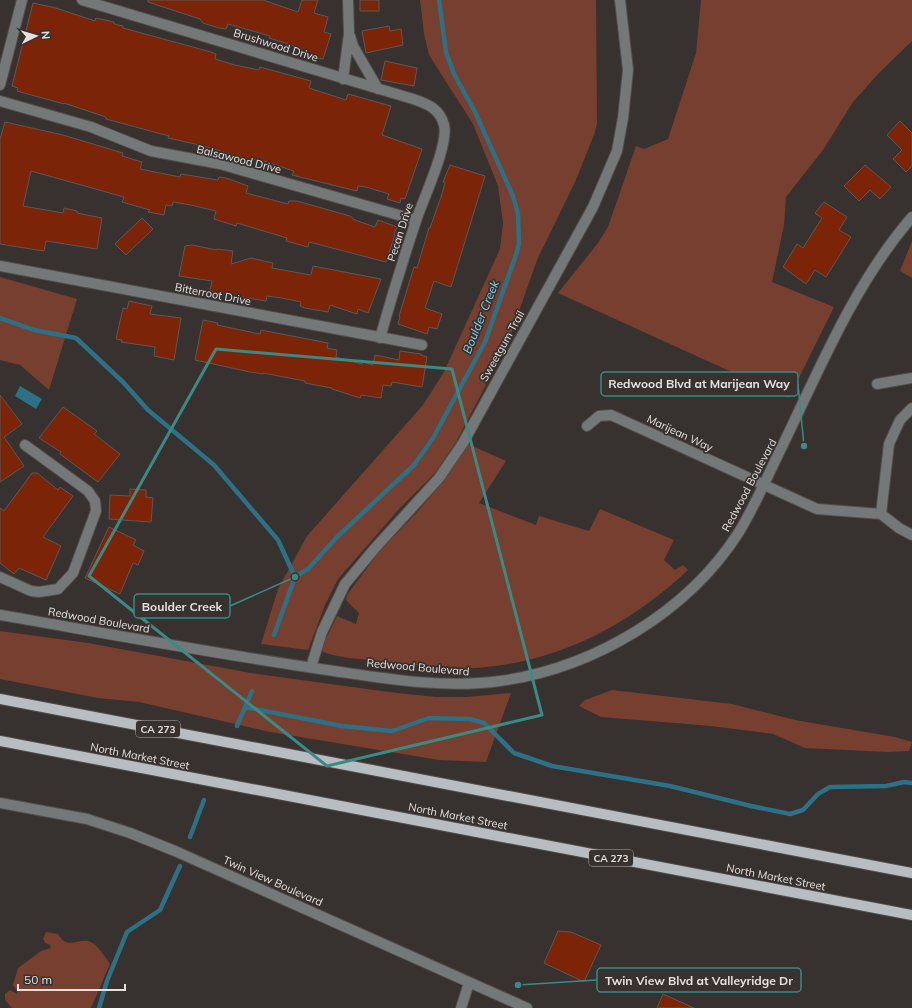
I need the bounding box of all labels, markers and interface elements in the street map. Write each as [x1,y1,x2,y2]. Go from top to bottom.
north arrow [16,16,56,56]
street label: Brushwood Drive [232,25,320,65]
text: N [39,30,53,40]
street label: Balsawood Drive [195,142,283,176]
street label: Pecan Drive [384,201,416,263]
water label: Boulder Creek [459,277,502,356]
street label: Bitterroot Drive [174,280,252,308]
street label: Sweetgum Trail [477,308,527,384]
callout: Redwood Blvd at Marijean Way [601,372,798,396]
text: Redwood Blvd at Marijean Way [608,376,790,391]
street label: Marijean Way [645,412,715,454]
street label: Redwood Boulevard [719,436,779,534]
callout: Boulder Creek [134,594,230,618]
text: Boulder Creek [142,599,223,614]
street label: Redwood Boulevard [47,604,151,636]
street label: Redwood Boulevard [366,656,470,678]
road number: CA 273 [136,721,180,737]
street label: North Market Street [89,740,191,772]
street label: North Market Street [407,800,509,832]
road number: CA 273 [589,850,633,866]
street label: Twin View Boulevard [221,853,325,909]
street label: North Market Street [725,861,827,893]
scale bar [18,966,125,992]
callout: Twin View Blvd at Valleyridge Dr [597,968,801,992]
text: 50 m [24,972,52,987]
text: Twin View Blvd at Valleyridge Dr [605,973,793,988]

